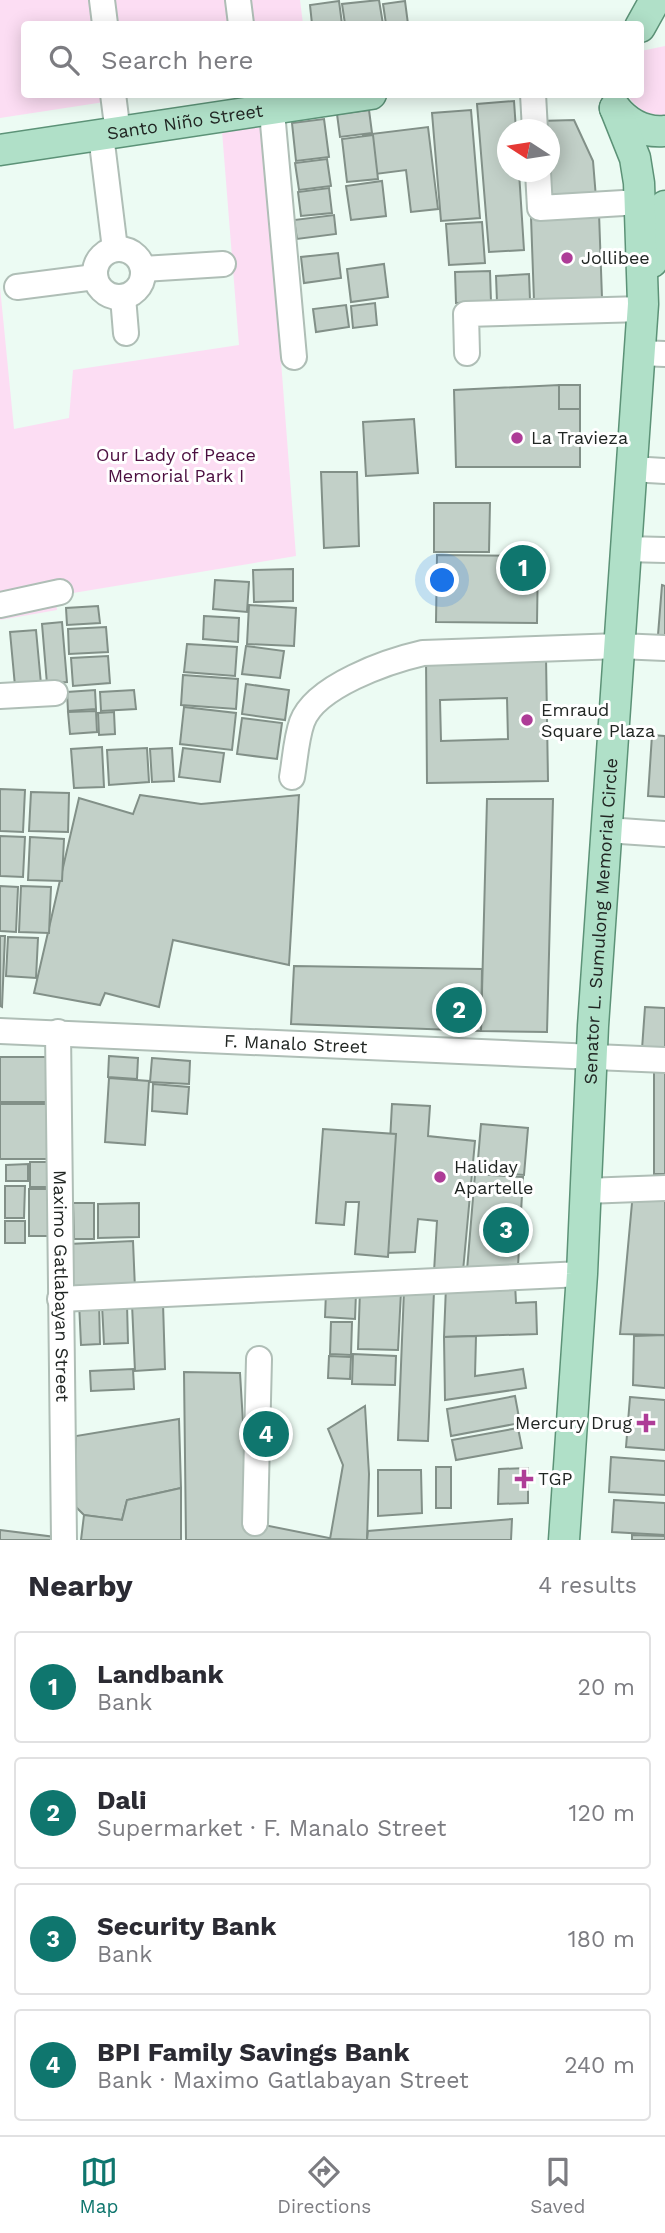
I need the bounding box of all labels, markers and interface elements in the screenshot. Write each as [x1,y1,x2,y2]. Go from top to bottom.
search box [21,21,644,98]
icon: search [45,41,83,79]
text: Search here [101,45,253,75]
street label: Santo Niño Street [105,99,265,144]
north arrow [497,119,560,182]
place label: Jollibee [581,247,650,268]
marker: Jollibee [559,250,575,266]
place label: La Travieza [531,427,628,448]
marker: La Travieza [509,430,525,446]
park label: Our Lady of Peace Memorial Park I [96,444,256,486]
pin: 1 [500,542,546,594]
your location [425,563,459,597]
place label: Emraud Square Plaza [541,699,655,741]
marker: Emraud Square Plaza [519,712,535,728]
street label: Senator L. Sumulong Memorial Circle [579,757,622,1085]
pin: 2 [436,984,482,1036]
street label: F. Manalo Street [224,1030,368,1057]
place label: Haliday Apartelle [454,1156,534,1198]
marker: Haliday Apartelle [432,1169,448,1185]
street label: Maximo Gatlabayan Street [50,1170,73,1402]
pin: 3 [483,1204,529,1256]
pin: 4 [243,1408,289,1460]
place label: Mercury Drug [515,1412,632,1433]
marker: Mercury Drug [638,1415,654,1431]
place label: TGP [538,1468,573,1489]
marker: TGP [516,1471,532,1487]
text: Nearby [28,1568,133,1603]
text: 4 results [538,1572,637,1599]
text: Landbank [97,1659,224,1689]
text: 1 [48,1674,58,1701]
text: 20 m [578,1674,635,1701]
text: Bank [97,1689,152,1716]
text: Dali [97,1785,147,1815]
text: 2 [46,1800,60,1827]
text: 120 m [569,1800,635,1827]
text: Supermarket · F. Manalo Street [97,1815,446,1842]
text: Security Bank [97,1911,276,1941]
text: 3 [46,1926,60,1953]
text: 180 m [568,1926,635,1953]
text: Bank [97,1941,152,1968]
text: BPI Family Savings Bank [97,2037,410,2067]
text: 4 [46,2052,60,2079]
text: 240 m [564,2052,635,2079]
text: Bank · Maximo Gatlabayan Street [97,2067,469,2094]
tab: Map [80,2153,118,2218]
tab: Directions [277,2153,371,2218]
tab: Saved [530,2153,585,2218]

